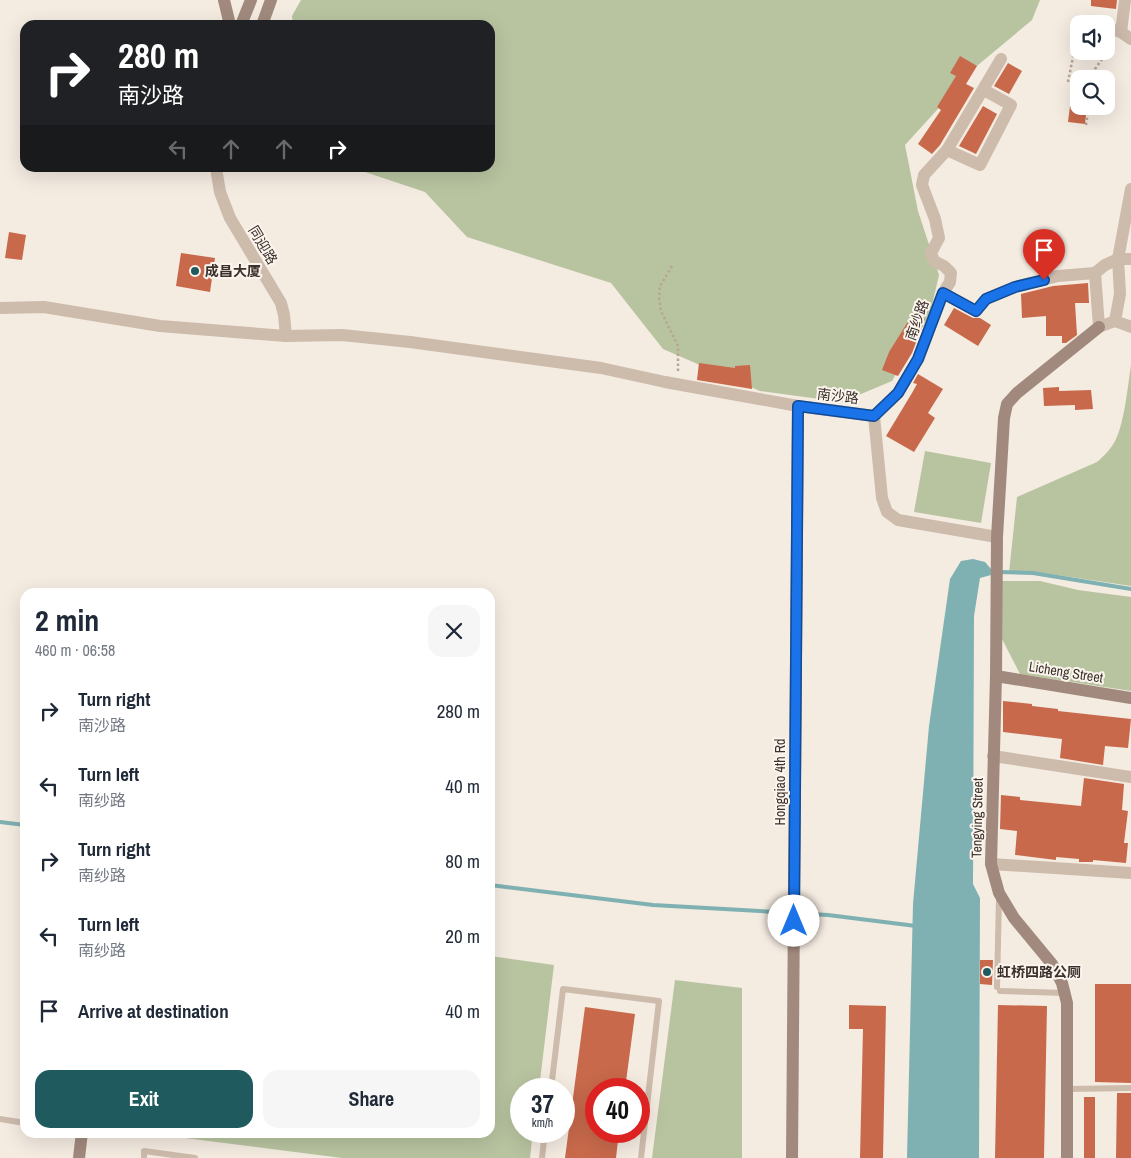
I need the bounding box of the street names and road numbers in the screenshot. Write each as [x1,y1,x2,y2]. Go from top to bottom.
street label: 同迎路 [244,222,282,268]
street label: 南纱路 [901,297,933,343]
street label: 南沙路 [816,385,860,407]
street label: Licheng Street [1028,657,1104,687]
street label: Hongqiao 4th Rd [771,739,789,825]
street label: Tengying Street [967,778,987,858]

